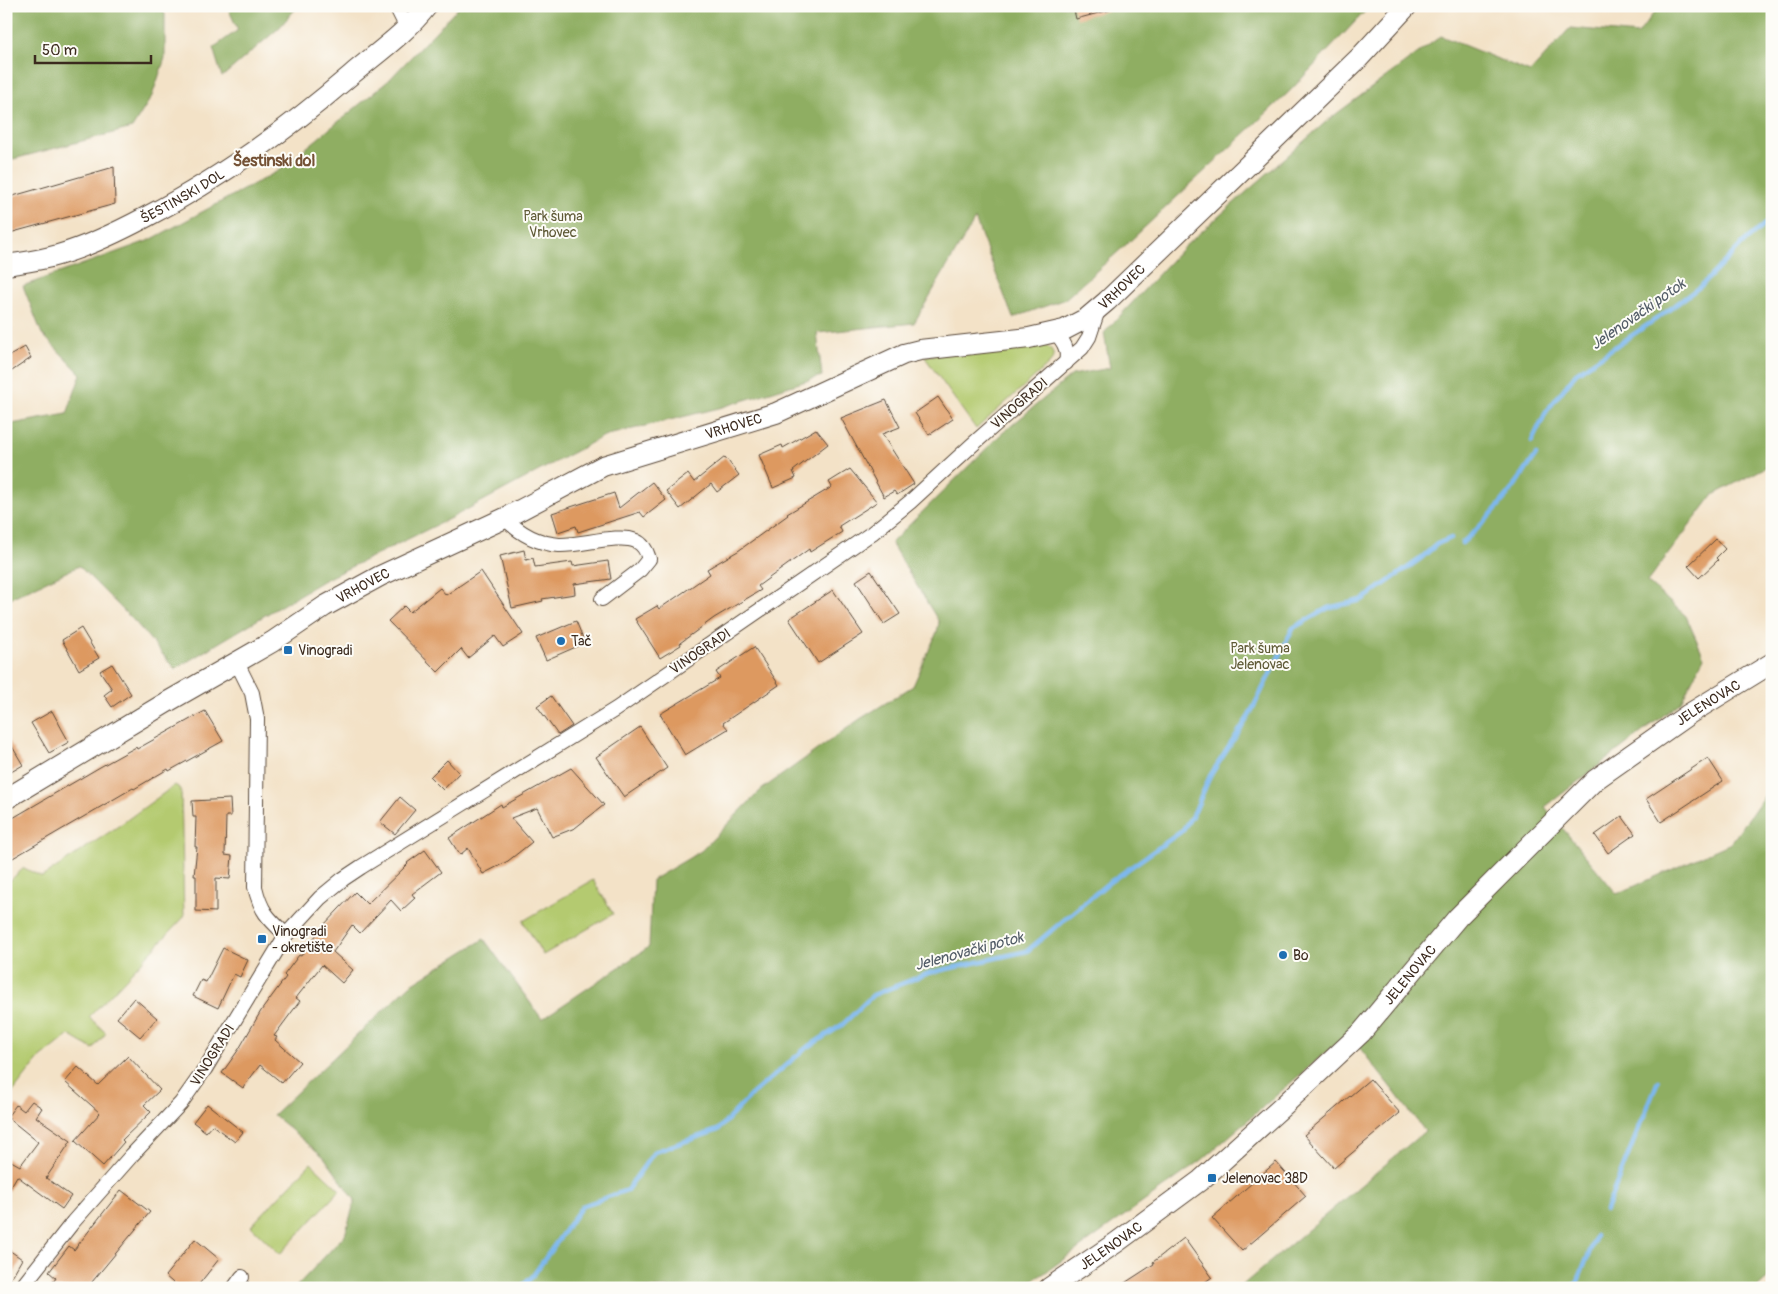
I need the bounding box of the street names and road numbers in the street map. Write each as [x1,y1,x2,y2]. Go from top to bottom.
street label: ŠESTINSKI DOL [137,165,228,227]
street label: VRHOVEC [1095,260,1149,314]
street label: VINOGRADI [987,374,1051,433]
street label: VRHOVEC [703,410,765,443]
street label: VRHOVEC [333,565,393,607]
street label: VINOGRADI [667,625,734,678]
street label: JELENOVAC [1673,676,1744,729]
street label: JELENOVAC [1380,941,1440,1008]
street label: VINOGRADI [187,1021,238,1089]
street label: JELENOVAC [1076,1218,1146,1274]

